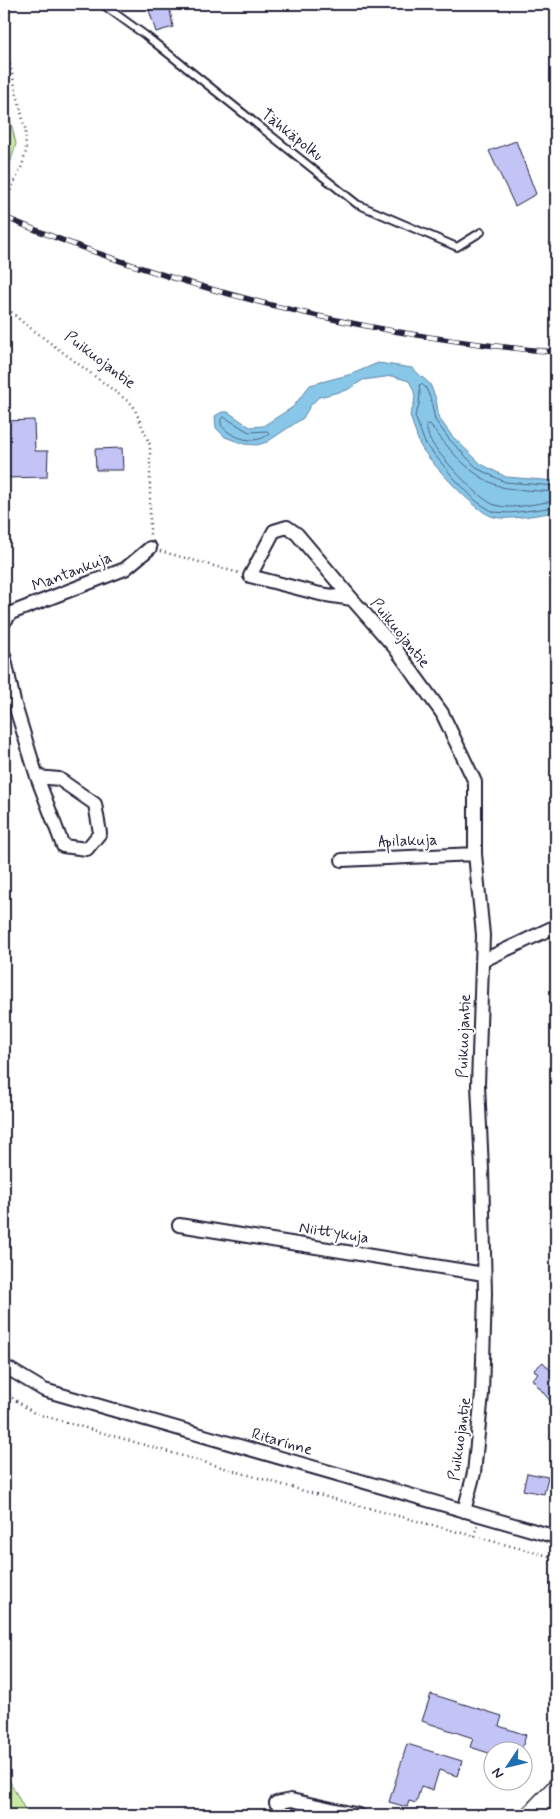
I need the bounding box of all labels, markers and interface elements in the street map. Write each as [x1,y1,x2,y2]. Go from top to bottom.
street label: Tähkäpolku [257,104,327,166]
street label: Puikuojantie [60,326,140,394]
street label: Mantankuja [29,547,115,597]
street label: Puikuojantie [365,594,435,672]
street label: Apilakuja [378,829,438,854]
street label: Puikuojantie [452,993,476,1078]
street label: Niittykuja [298,1217,370,1249]
street label: Puikuojantie [444,1396,476,1482]
street label: Ritarinne [249,1423,315,1461]
north arrow [482,1742,532,1792]
text: N [488,1764,508,1782]

